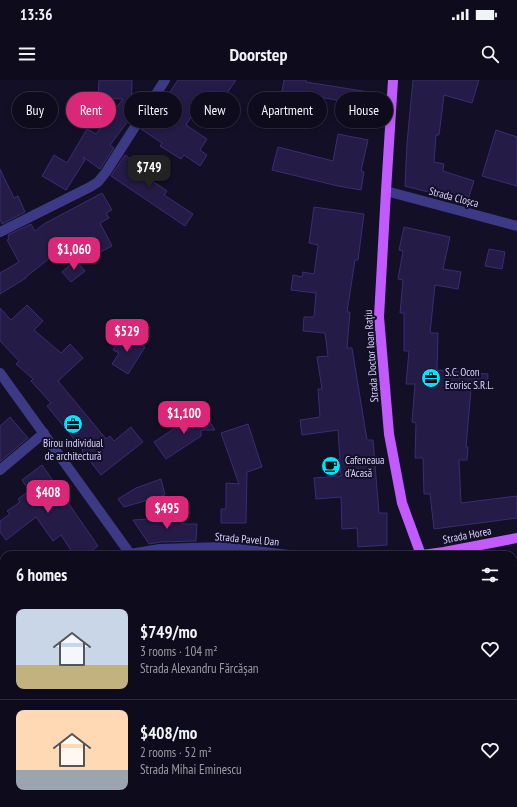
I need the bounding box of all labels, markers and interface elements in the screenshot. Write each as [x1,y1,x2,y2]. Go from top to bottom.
text: 13:36 [20,5,52,24]
icon: menu [16,43,38,65]
text: Doorstep [229,43,288,66]
icon: search [479,43,501,65]
chip: Buy [12,92,58,128]
chip: Rent [66,92,116,128]
chip: Filters [124,92,182,128]
chip: New [190,92,240,128]
chip: Apartment [248,92,327,128]
chip: House [335,92,393,128]
pin: $749 [125,155,173,189]
text: $749 [137,159,161,176]
street label: Strada Cloșca [428,184,480,210]
pin: $1,060 [41,237,107,271]
text: $1,060 [57,241,91,258]
street label: Strada Doctor Ioan Rațiu [361,309,381,403]
pin: $529 [103,319,151,353]
text: $529 [115,323,139,340]
place label: S.C. Ocon Ecorisc S.R.L. [445,365,494,392]
office icon: S.C. Ocon Ecorisc S.R.L. [420,367,442,389]
pin: $1,100 [151,401,217,435]
text: $1,100 [167,405,201,422]
office icon: Birou individual de architectură [62,413,84,435]
place label: Birou individual de architectură [43,436,103,463]
place label: Cafeneaua d'Acasă [345,453,385,480]
cafe icon: Cafeneaua d'Acasă [320,455,342,477]
pin: $408 [24,480,72,514]
text: $408 [36,484,60,501]
pin: $495 [143,496,191,530]
text: $495 [155,500,179,517]
street label: Strada Horea [441,523,493,547]
street label: Strada Pavel Dan [214,529,280,549]
text: 6 homes [16,564,67,586]
icon: filters [479,564,501,586]
text: $749/mo [140,621,197,643]
icon: home [48,625,96,673]
icon: heart [479,638,501,660]
text: 3 rooms · 104 m² [140,643,218,660]
text: Strada Alexandru Fărcășan [140,660,259,677]
text: $408/mo [140,722,197,744]
icon: home [48,726,96,774]
icon: heart [479,739,501,761]
text: 2 rooms · 52 m² [140,744,212,761]
text: Strada Mihai Eminescu [140,761,242,778]

